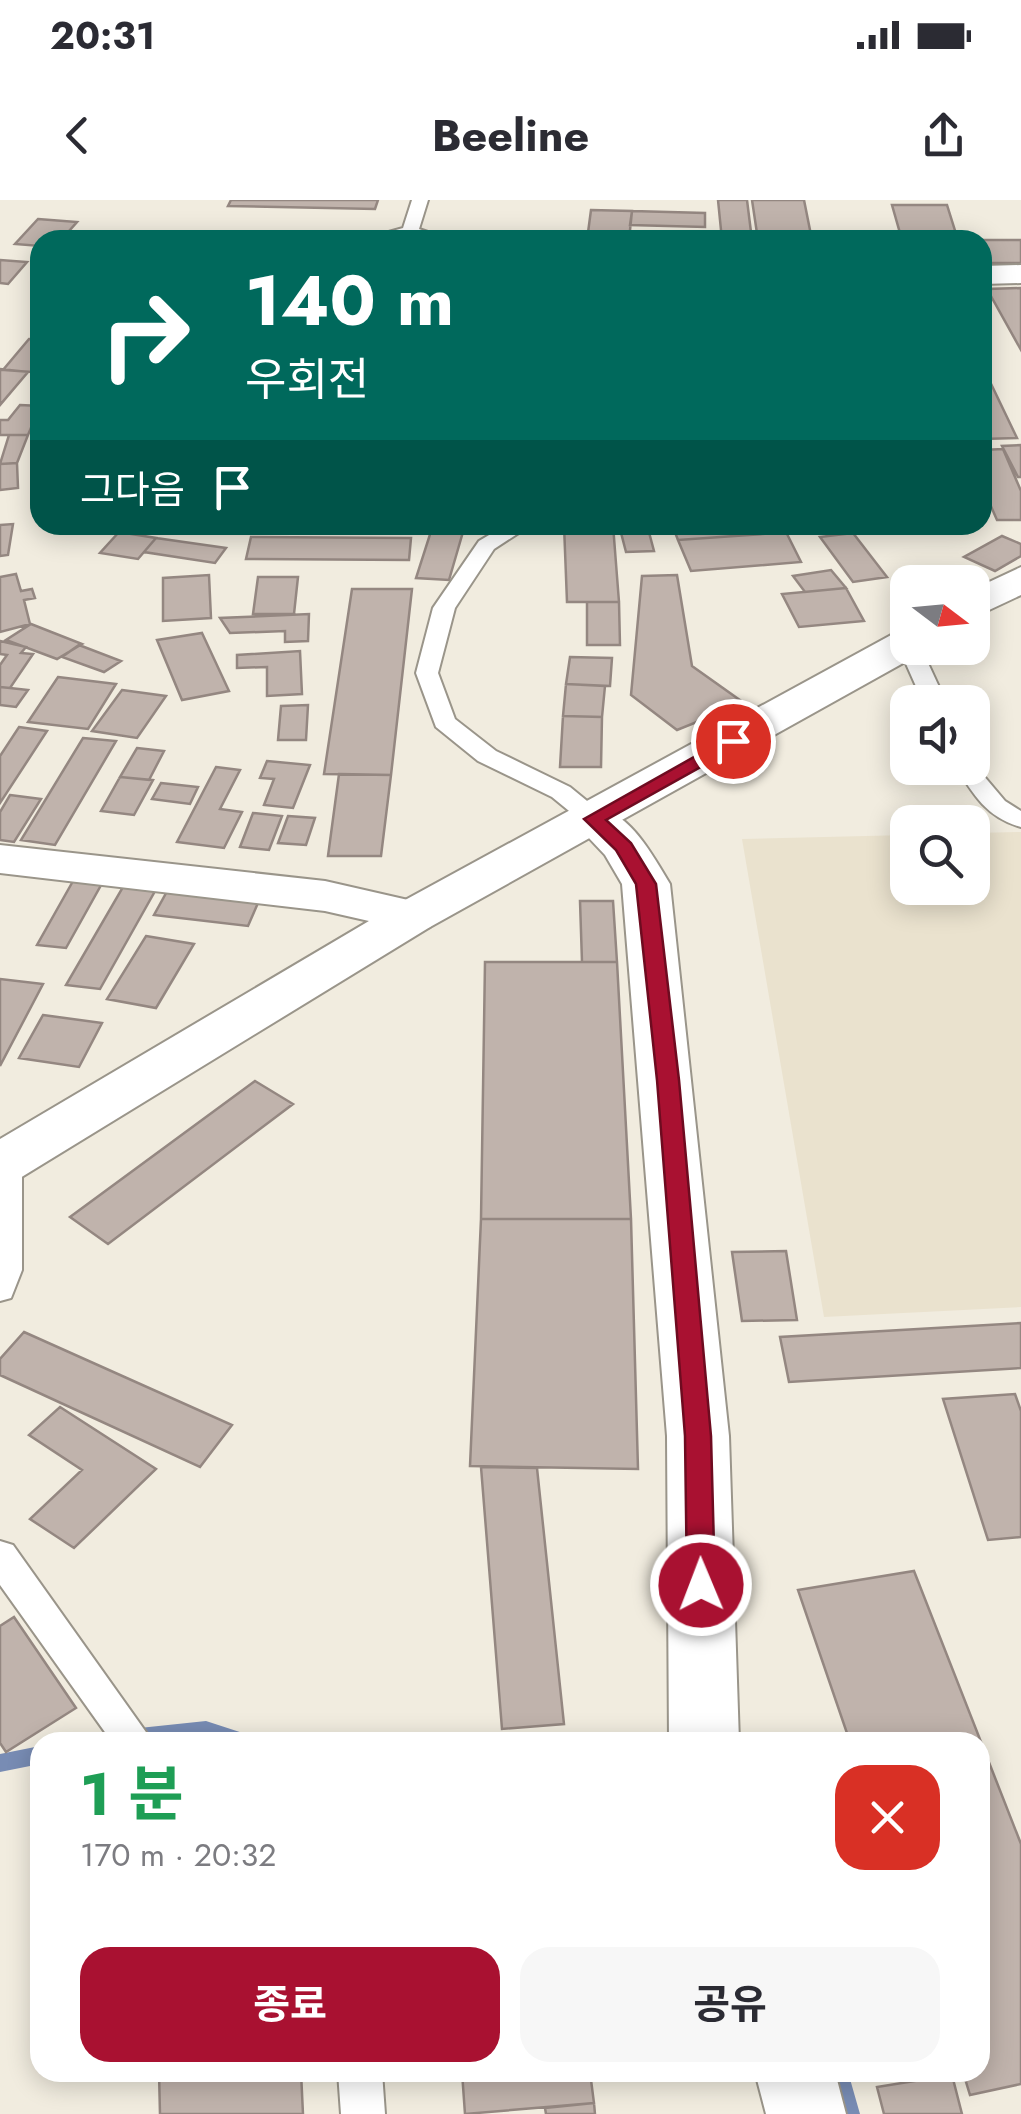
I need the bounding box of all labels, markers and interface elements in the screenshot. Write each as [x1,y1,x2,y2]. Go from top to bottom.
text: 20:31 [50,8,155,63]
text: Beeline [432,103,589,168]
icon: back [50,108,105,163]
icon: share [916,108,971,163]
text: 140 m [245,250,454,351]
icon: right [80,270,210,400]
text: 우회전 [245,347,369,412]
icon: arrive [205,460,260,515]
text: 그다음 [80,462,185,517]
north arrow [890,565,990,665]
map controls [890,565,990,905]
button: sound [890,685,990,785]
pin [691,699,776,784]
icon: arrive [706,714,761,769]
button: search [890,805,990,905]
position arrow [649,1533,753,1637]
text: 1 분 [80,1751,184,1838]
button: close [835,1765,940,1870]
text: 170 m · 20:32 [80,1832,276,1878]
button: 종료 [80,1947,500,2062]
button: 공유 [520,1947,940,2062]

